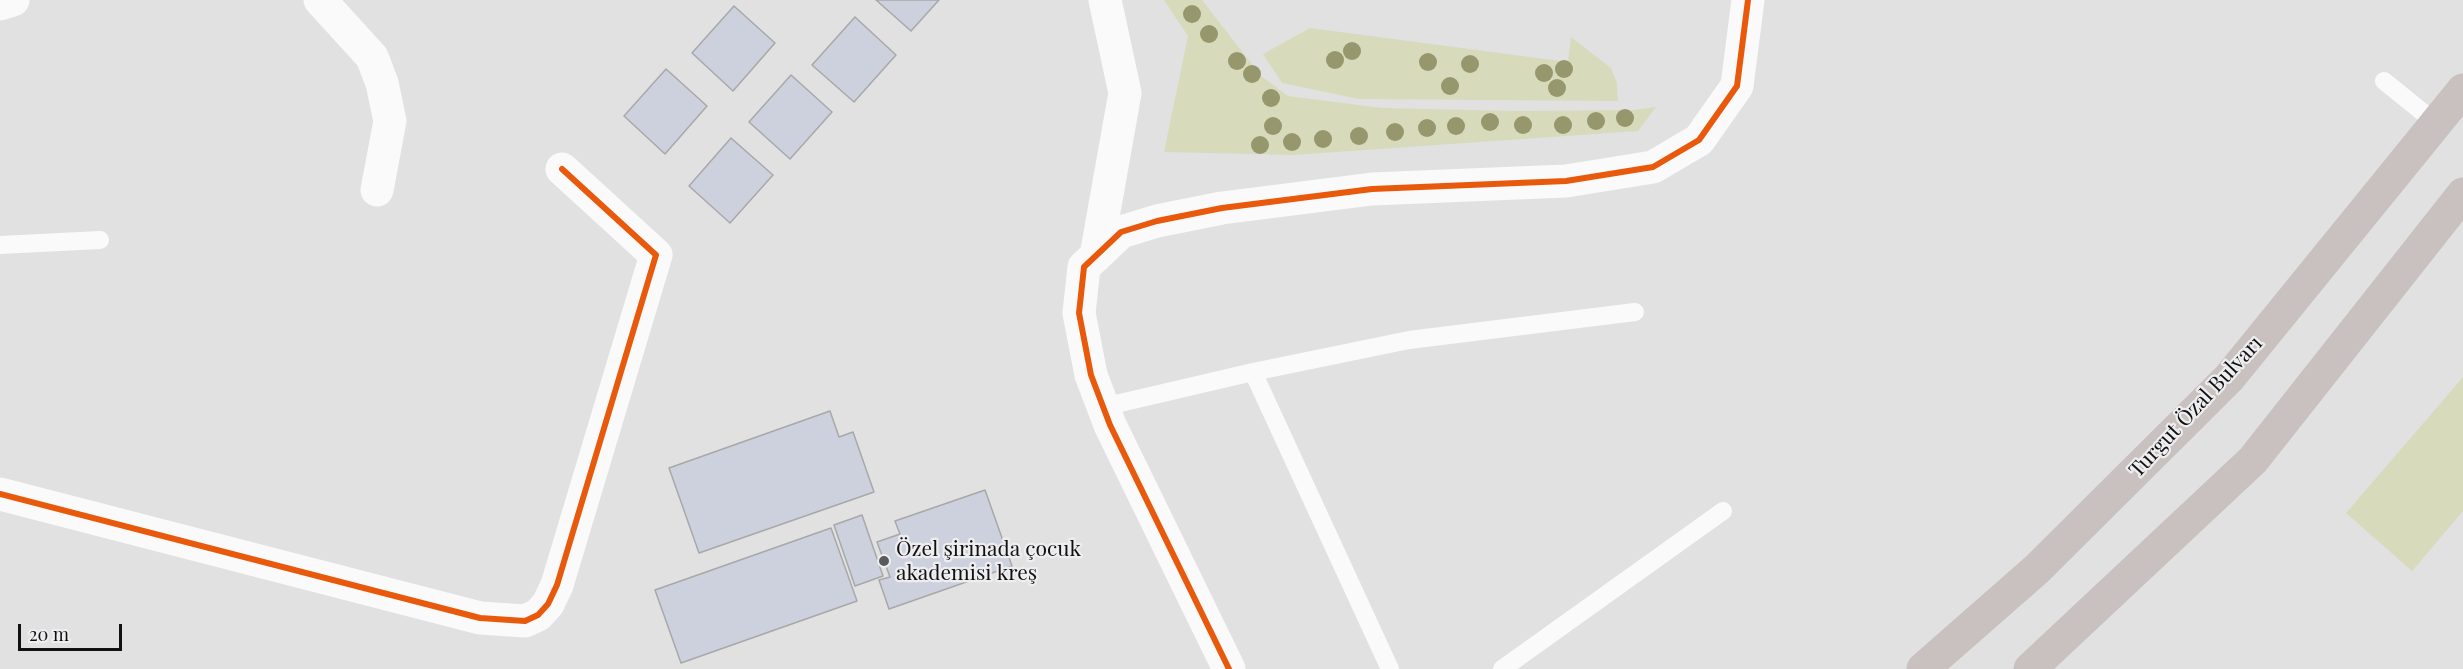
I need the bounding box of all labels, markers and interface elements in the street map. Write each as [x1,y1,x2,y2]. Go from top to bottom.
street label: Turgut Özal Bulvarı [2124,331,2268,483]
place label: Özel şirinada çocuk akademisi kreş [896,536,1081,586]
marker: Özel şirinada çocuk akademisi kreş [877,554,891,568]
scale bar [21,612,124,650]
text: 20 m [29,622,69,646]

